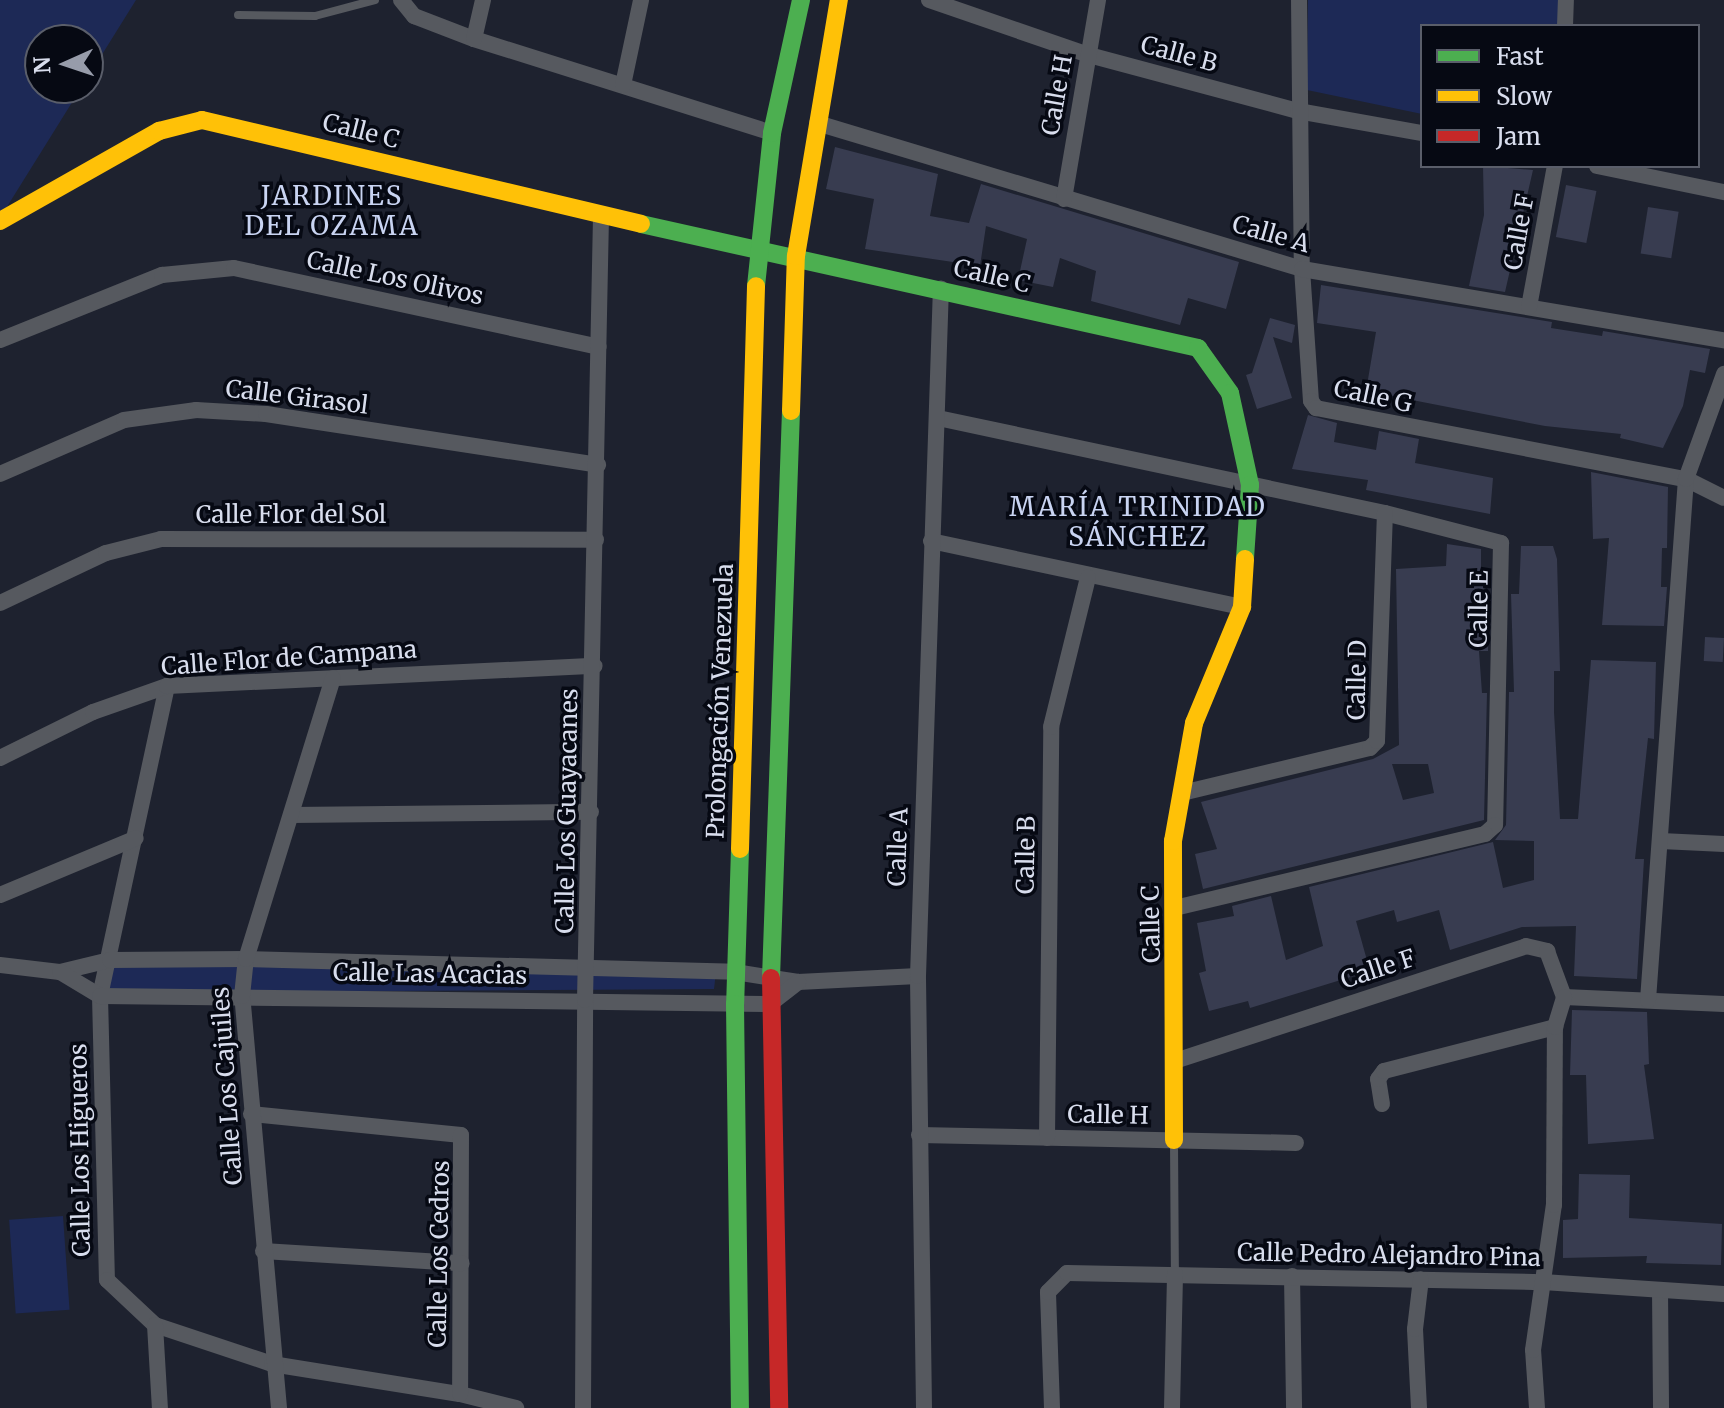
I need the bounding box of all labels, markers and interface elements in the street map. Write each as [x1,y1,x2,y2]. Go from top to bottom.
north arrow [24,24,104,104]
legend [1420,24,1700,168]
street label: Calle B [1138,30,1220,78]
text: Fast [1496,41,1544,72]
street label: Calle H [1036,52,1078,138]
text: N [28,56,56,75]
text: Slow [1496,81,1552,112]
street label: Calle C [320,108,402,154]
text: Jam [1496,121,1541,152]
district label: JARDINES DEL OZAMA [244,180,420,242]
street label: Calle F [1498,192,1540,272]
street label: Calle A [1229,209,1313,259]
street label: Calle Los Olivos [304,245,486,311]
street label: Calle C [951,253,1033,299]
street label: Calle Girasol [224,374,370,420]
street label: Calle G [1331,374,1415,418]
district label: MARÍA TRINIDAD SÁNCHEZ [1009,491,1267,552]
street label: Calle Flor del Sol [196,501,386,529]
street label: Prolongación Venezuela [701,563,739,839]
street label: Calle E [1464,570,1494,648]
street label: Calle Flor de Campana [160,635,418,681]
street label: Calle D [1342,640,1372,720]
street label: Calle Los Guayacanes [550,688,584,934]
street label: Calle A [882,807,914,887]
street label: Calle B [1011,816,1041,894]
street label: Calle C [1136,885,1166,963]
street label: Calle F [1337,943,1419,995]
street label: Calle Las Acacias [333,958,527,990]
street label: Calle Los Cajuiles [206,986,248,1186]
street label: Calle Los Higueros [64,1043,96,1257]
street label: Calle H [1067,1100,1149,1130]
street label: Calle Los Cedros [423,1160,455,1348]
street label: Calle Pedro Alejandro Pina [1237,1238,1541,1272]

